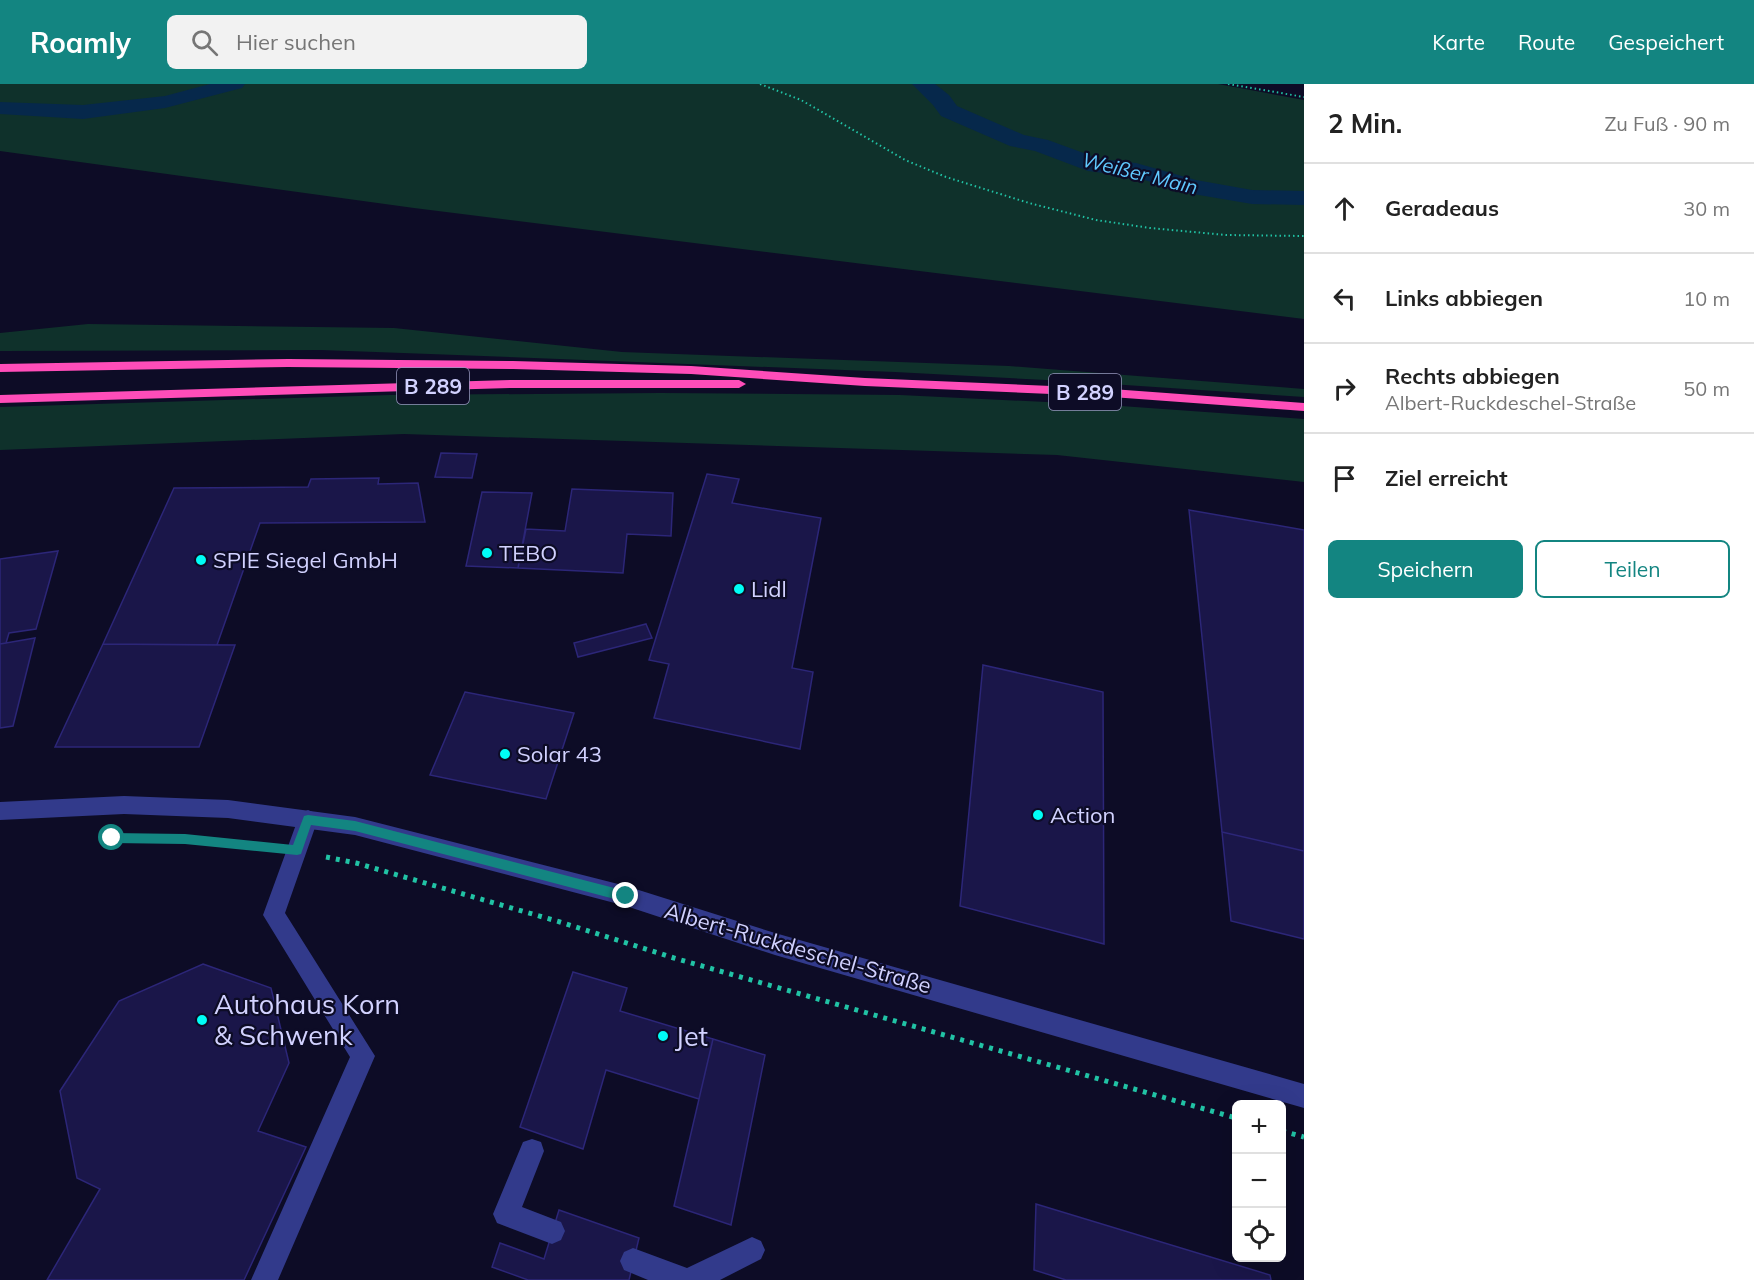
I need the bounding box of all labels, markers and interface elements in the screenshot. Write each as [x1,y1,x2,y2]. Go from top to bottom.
search box [167,15,587,69]
text: Roamly [30,25,131,60]
icon: search [188,26,221,59]
text: Hier suchen [236,28,356,56]
text: Karte [1432,29,1485,55]
text: Route [1518,29,1575,55]
text: Gespeichert [1608,29,1724,55]
text: 2 Min. [1328,107,1402,140]
text: Zu Fuß · 90 m [1604,111,1730,136]
water label: Weißer Main [1080,147,1200,199]
icon: ahead [1328,192,1361,225]
text: Geradeaus [1385,194,1499,222]
text: 30 m [1683,196,1730,221]
icon: left [1328,282,1361,315]
text: Links abbiegen [1385,284,1543,312]
text: 10 m [1683,286,1730,311]
text: Rechts abbiegen [1385,362,1560,390]
road number: B 289 [397,368,469,404]
icon: right [1328,372,1361,405]
road number: B 289 [1049,374,1121,410]
text: 50 m [1683,376,1730,401]
text: Albert-Ruckdeschel-Straße [1385,390,1636,415]
icon: arrive [1328,462,1361,495]
text: Ziel erreicht [1385,464,1508,492]
place label: TEBO [499,539,557,567]
button: Speichern [1328,540,1523,598]
button: Teilen [1535,540,1730,598]
place label: SPIE Siegel GmbH [213,546,398,574]
marker: TEBO [480,546,494,560]
marker: SPIE Siegel GmbH [194,553,208,567]
place label: Lidl [751,575,787,603]
marker: Lidl [732,582,746,596]
place label: Solar 43 [517,740,602,768]
marker: Solar 43 [498,747,512,761]
place label: Action [1050,801,1115,829]
marker: Action [1031,808,1045,822]
route start [98,824,124,850]
route end [612,882,638,908]
street label: Albert-Ruckdeschel-Straße [661,896,935,1000]
place label: Autohaus Korn & Schwenk [214,987,400,1052]
marker: Autohaus Korn & Schwenk [195,1013,209,1027]
place label: Jet [675,1019,708,1053]
marker: Jet [656,1029,670,1043]
map controls [1232,1100,1286,1262]
button: + [1232,1100,1286,1154]
button: − [1232,1154,1286,1208]
button: locate [1232,1208,1286,1262]

